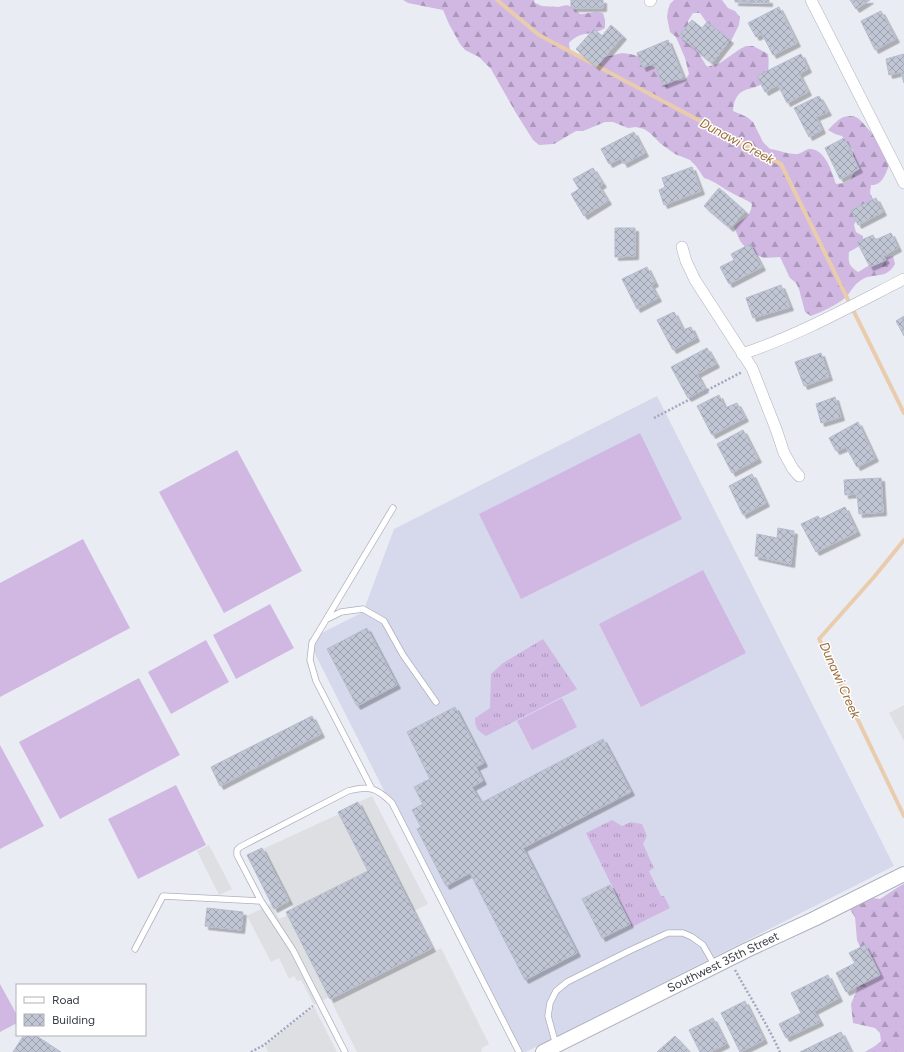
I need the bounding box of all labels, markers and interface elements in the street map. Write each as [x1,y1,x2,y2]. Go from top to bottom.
water label: Dunawi Creek [697,115,777,167]
water label: Dunawi Creek [816,640,864,721]
street label: Southwest 35th Street [665,929,781,995]
legend [16,984,146,1036]
text: Road [52,993,80,1007]
text: Building [52,1013,95,1027]

